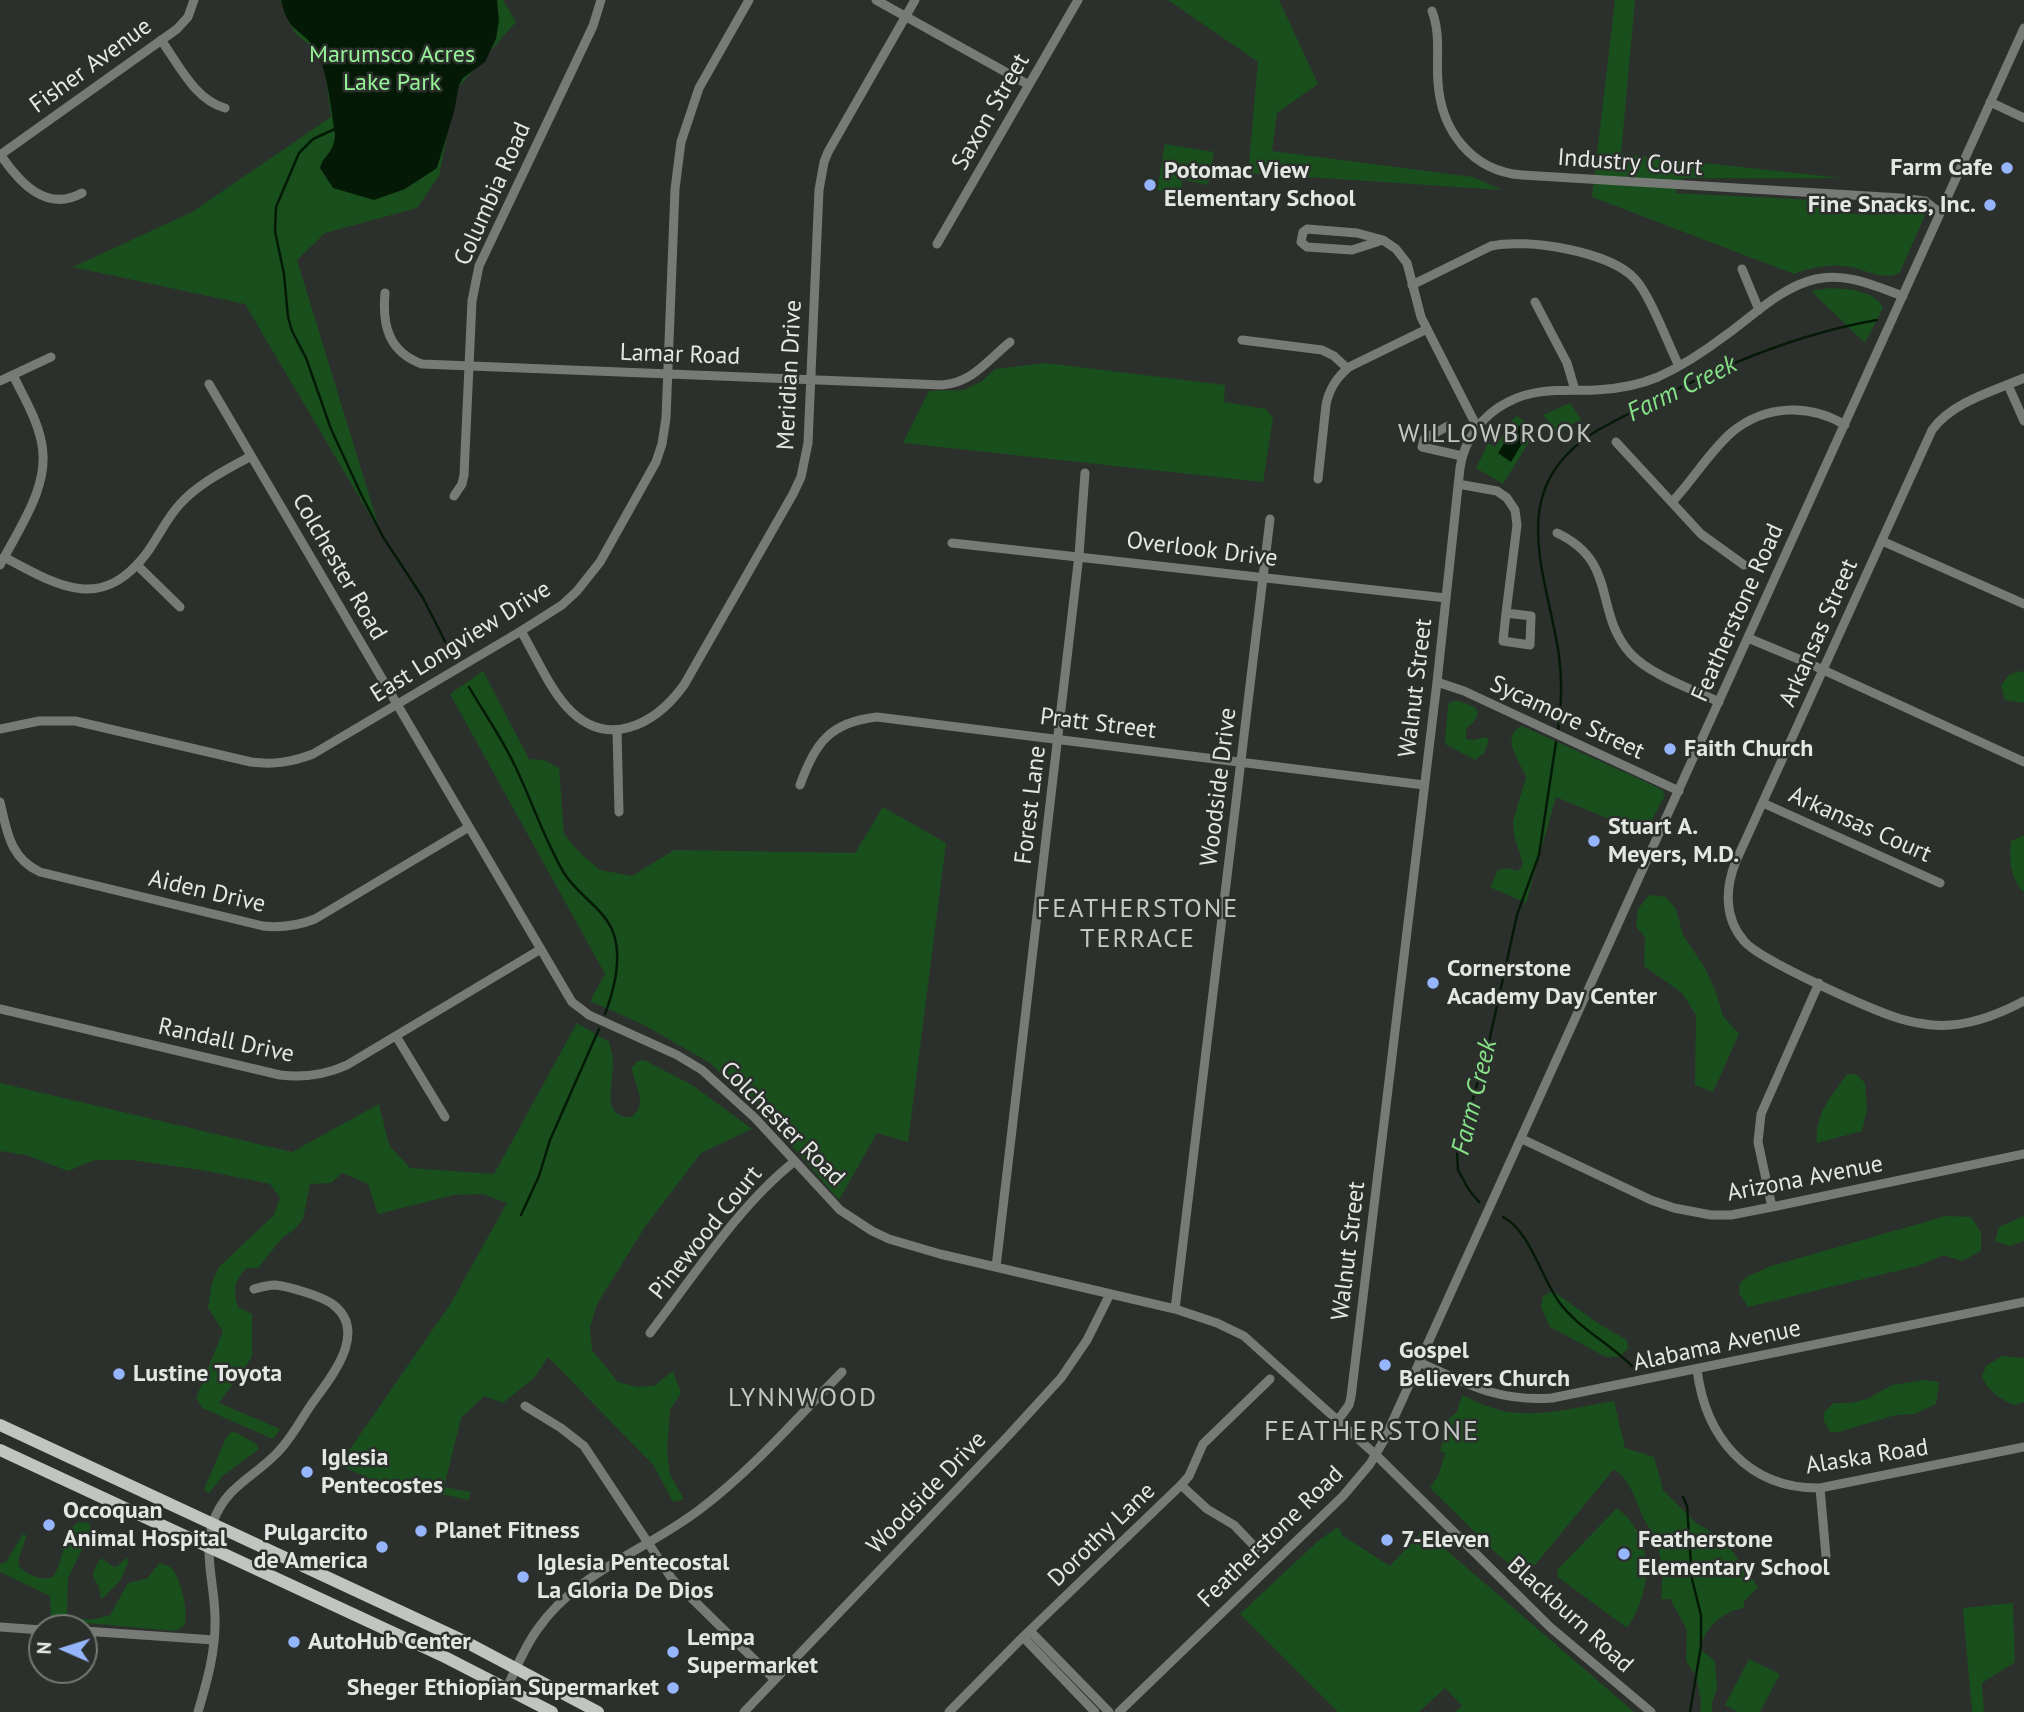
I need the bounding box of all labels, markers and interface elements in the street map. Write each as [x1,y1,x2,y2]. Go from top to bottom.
street label: Fisher Avenue [24,12,158,120]
park label: Marumsco Acres Lake Park [309,41,475,97]
street label: Saxon Street [946,48,1036,176]
street label: Columbia Road [449,118,537,270]
street label: Industry Court [1556,144,1704,182]
place label: Farm Cafe [1890,154,1993,182]
place label: Potomac View Elementary School [1164,157,1356,213]
marker: Farm Cafe [1999,160,2015,176]
marker: Potomac View Elementary School [1142,177,1158,193]
place label: Fine Snacks, Inc. [1808,191,1976,219]
marker: Fine Snacks, Inc. [1982,197,1998,213]
street label: Meridian Drive [772,299,808,451]
street label: Lamar Road [619,339,741,371]
water label: Farm Creek [1622,349,1742,429]
district label: WILLOWBROOK [1399,419,1593,451]
street label: Colchester Road [285,489,393,645]
street label: Featherstone Road [1686,520,1790,706]
street label: Overlook Drive [1125,526,1279,574]
street label: Arkansas Street [1774,555,1864,711]
street label: East Longview Drive [366,575,556,709]
street label: Walnut Street [1393,617,1439,759]
street label: Sycamore Street [1485,670,1649,766]
street label: Pratt Street [1038,703,1158,745]
street label: Woodside Drive [1195,706,1243,868]
place label: Faith Church [1684,735,1813,763]
marker: Faith Church [1662,741,1678,757]
street label: Forest Lane [1009,744,1053,866]
street label: Arkansas Court [1784,781,1936,869]
place label: Stuart A. Meyers, M.D. [1608,813,1739,869]
marker: Stuart A. Meyers, M.D. [1586,833,1602,849]
street label: Aiden Drive [146,865,268,919]
district label: FEATHERSTONE TERRACE [1038,894,1238,956]
place label: Cornerstone Academy Day Center [1447,955,1657,1011]
marker: Cornerstone Academy Day Center [1425,975,1441,991]
street label: Randall Drive [155,1013,297,1069]
water label: Farm Creek [1446,1036,1504,1158]
street label: Colchester Road [714,1056,850,1192]
street label: Arizona Avenue [1725,1150,1885,1208]
street label: Pinewood Court [644,1161,768,1305]
street label: Walnut Street [1326,1180,1372,1322]
street label: Alabama Avenue [1631,1314,1803,1378]
place label: Gospel Believers Church [1399,1337,1570,1393]
marker: Gospel Believers Church [1377,1357,1393,1373]
place label: Lustine Toyota [133,1360,282,1388]
marker: Lustine Toyota [111,1366,127,1382]
district label: LYNNWOOD [729,1383,877,1415]
district label: FEATHERSTONE [1265,1415,1479,1449]
street label: Woodside Drive [861,1426,993,1560]
street label: Alaska Road [1804,1433,1930,1481]
place label: Iglesia Pentecostes [321,1444,443,1500]
street label: Featherstone Road [1192,1460,1350,1614]
marker: Iglesia Pentecostes [299,1464,315,1480]
street label: Dorothy Lane [1043,1477,1161,1593]
place label: Occoquan Animal Hospital [63,1497,227,1553]
marker: Occoquan Animal Hospital [41,1517,57,1533]
place label: Planet Fitness [435,1517,580,1545]
place label: Pulgarcito de America [254,1519,368,1575]
marker: Planet Fitness [413,1523,429,1539]
place label: 7-Eleven [1401,1526,1490,1554]
place label: Featherstone Elementary School [1638,1526,1830,1582]
marker: 7-Eleven [1379,1532,1395,1548]
marker: Pulgarcito de America [374,1539,390,1555]
marker: Featherstone Elementary School [1616,1546,1632,1562]
place label: Iglesia Pentecostal La Gloria De Dios [537,1549,729,1605]
street label: Blackburn Road [1501,1551,1639,1679]
marker: Iglesia Pentecostal La Gloria De Dios [515,1569,531,1585]
north arrow [28,1614,98,1684]
place label: Lempa Supermarket [687,1624,818,1680]
place label: AutoHub Center [308,1628,471,1656]
marker: AutoHub Center [286,1634,302,1650]
text: N [32,1641,56,1655]
marker: Lempa Supermarket [665,1644,681,1660]
place label: Sheger Ethiopian Supermarket [347,1674,659,1702]
marker: Sheger Ethiopian Supermarket [665,1680,681,1696]

